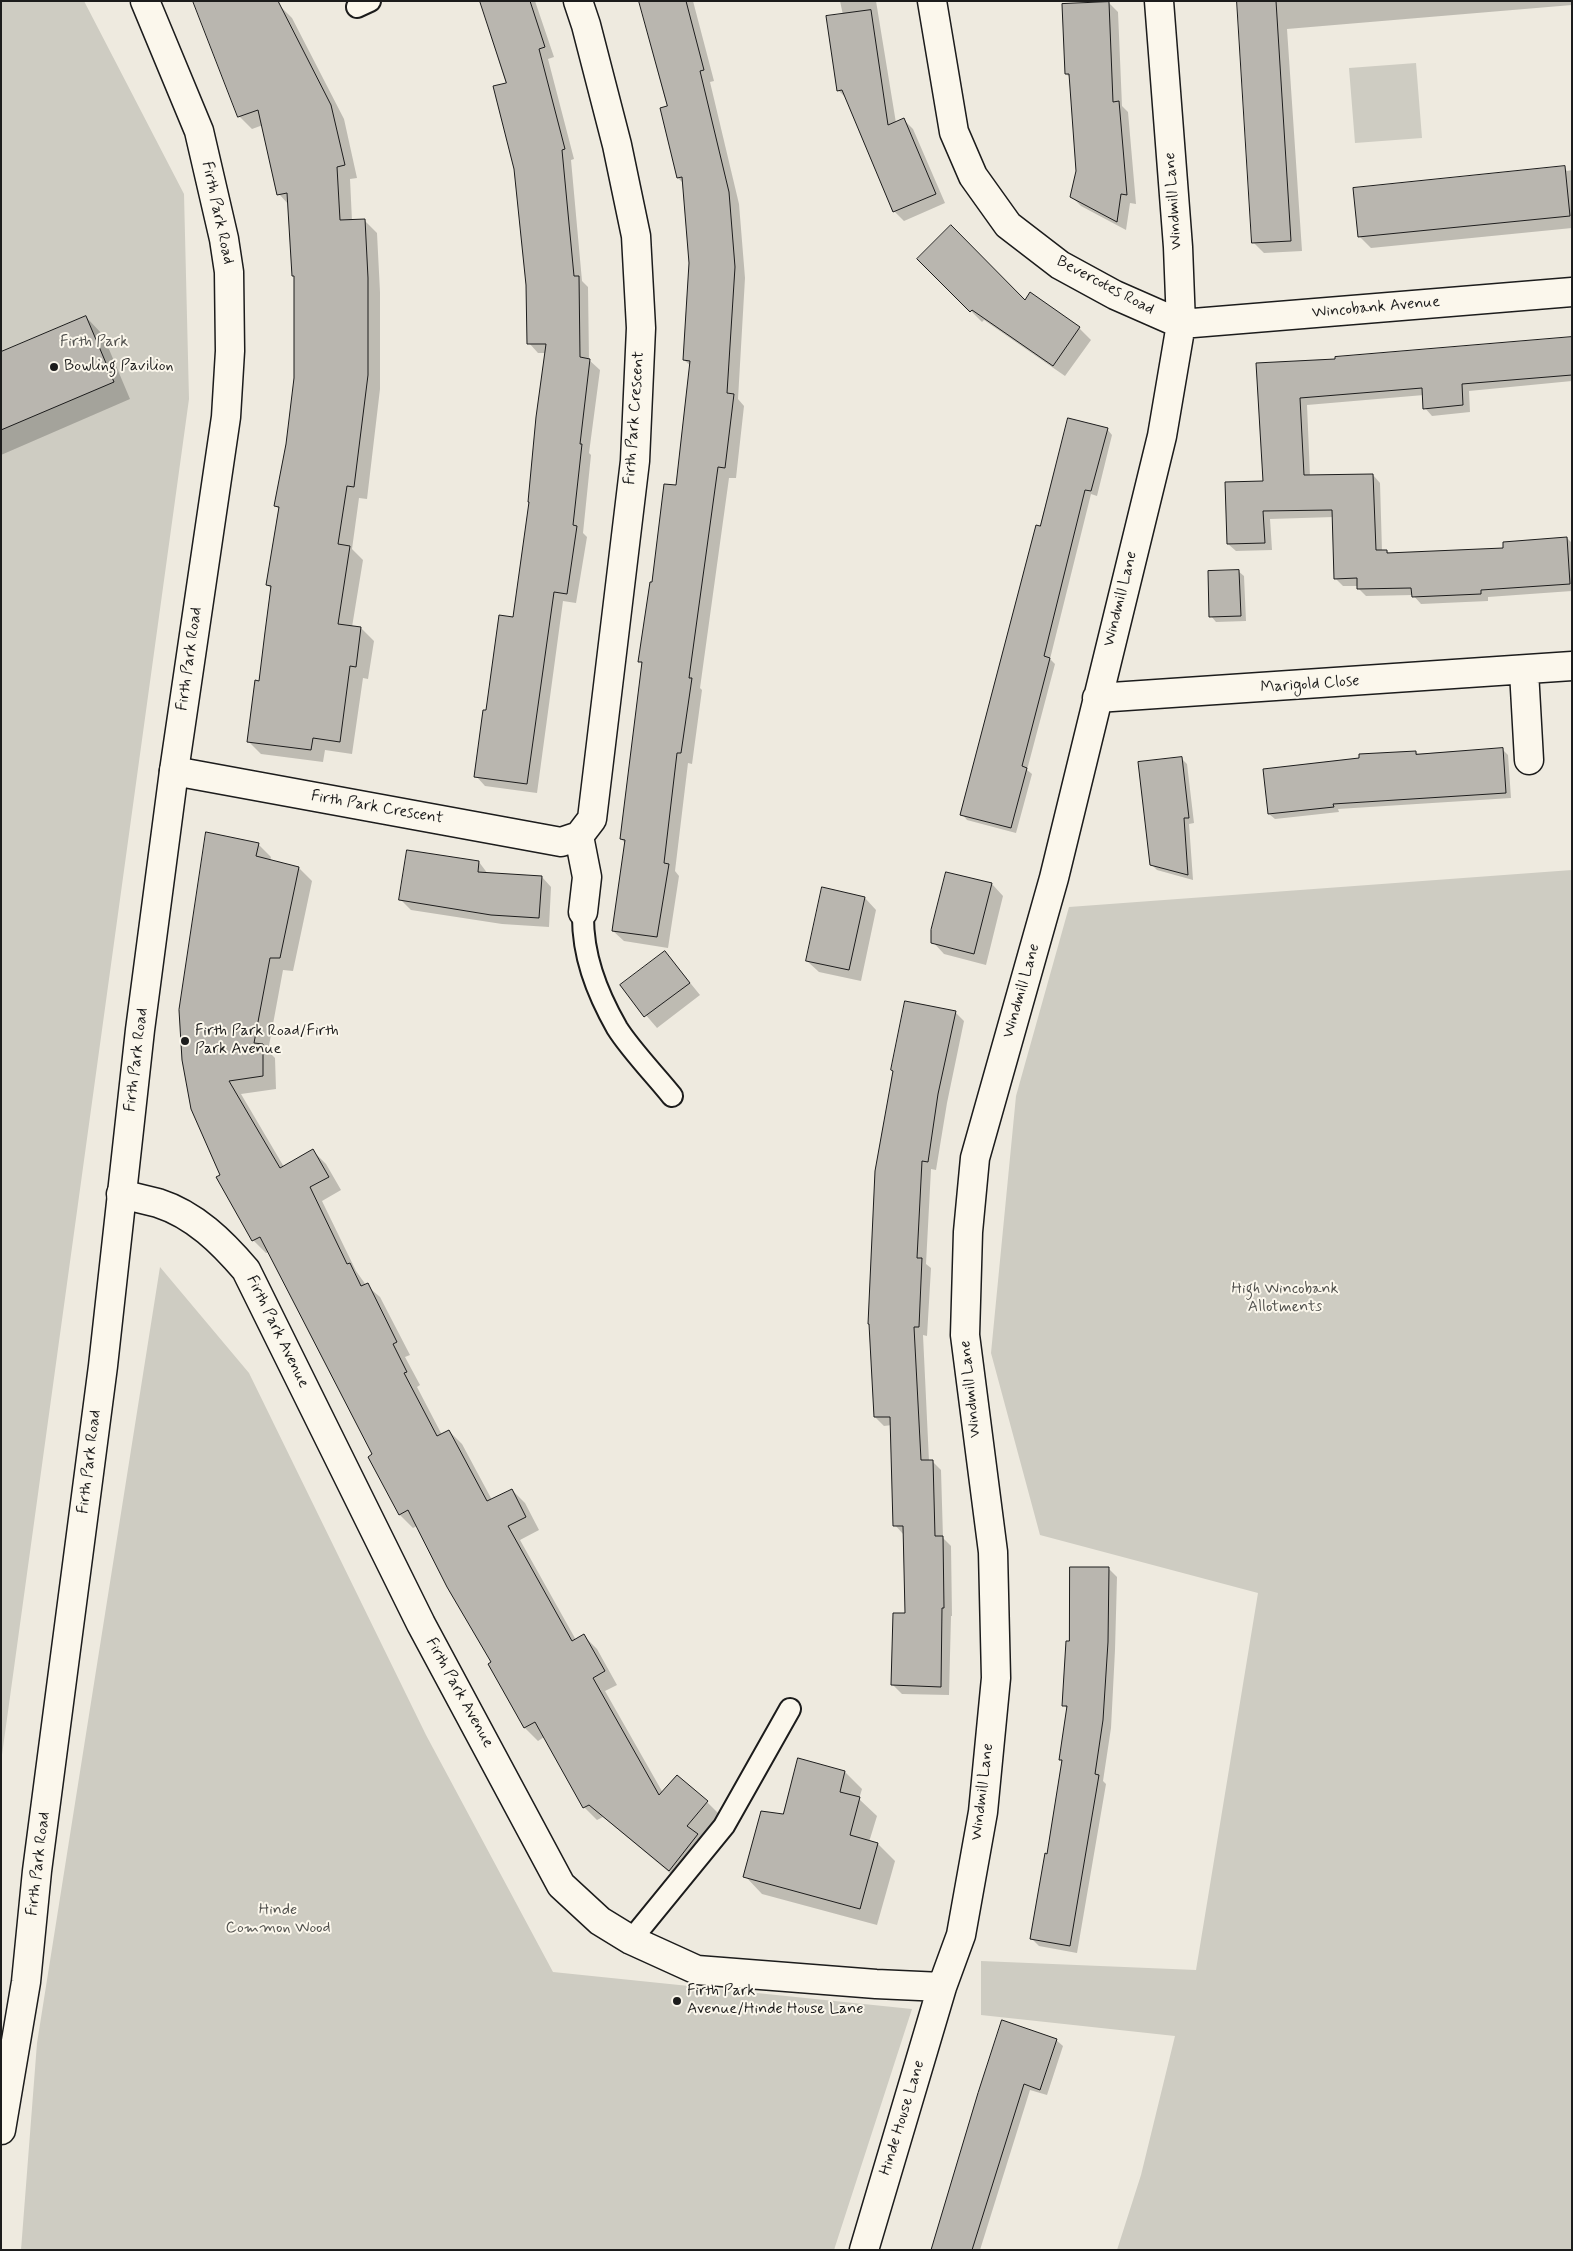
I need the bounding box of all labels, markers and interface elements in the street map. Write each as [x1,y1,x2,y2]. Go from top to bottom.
street label: Windmill Lane [1161,152,1187,250]
street label: Firth Park Road [197,160,237,266]
street label: Bevercotes Road [1053,252,1157,320]
street label: Wincobank Avenue [1311,293,1441,323]
park label: Firth Park [60,333,128,353]
street label: Firth Park Crescent [621,351,649,485]
place label: Bowling Pavilion [64,357,174,377]
marker: Bowling Pavilion [48,361,60,373]
street label: Windmill Lane [1100,549,1142,649]
street label: Firth Park Road [173,606,207,712]
street label: Marigold Close [1260,672,1360,698]
street label: Firth Park Crescent [309,787,445,829]
street label: Windmill Lane [999,941,1045,1041]
street label: Firth Park Road [121,1007,153,1113]
place label: Firth Park Road/Firth Park Avenue [195,1022,339,1060]
marker: Firth Park Road/Firth Park Avenue [179,1035,191,1047]
street label: Firth Park Avenue [241,1273,313,1391]
park label: High Wincobank Allotments [1231,1280,1339,1318]
street label: Windmill Lane [956,1339,986,1439]
street label: Firth Park Road [74,1409,106,1515]
street label: Firth Park Avenue [421,1635,497,1751]
street label: Windmill Lane [968,1742,998,1842]
street label: Firth Park Road [23,1811,55,1917]
park label: Hinde Common Wood [226,1901,330,1939]
place label: Firth Park Avenue/Hinde House Lane [687,1982,863,2020]
marker: Firth Park Avenue/Hinde House Lane [671,1995,683,2007]
street label: Hinde House Lane [876,2058,930,2178]

